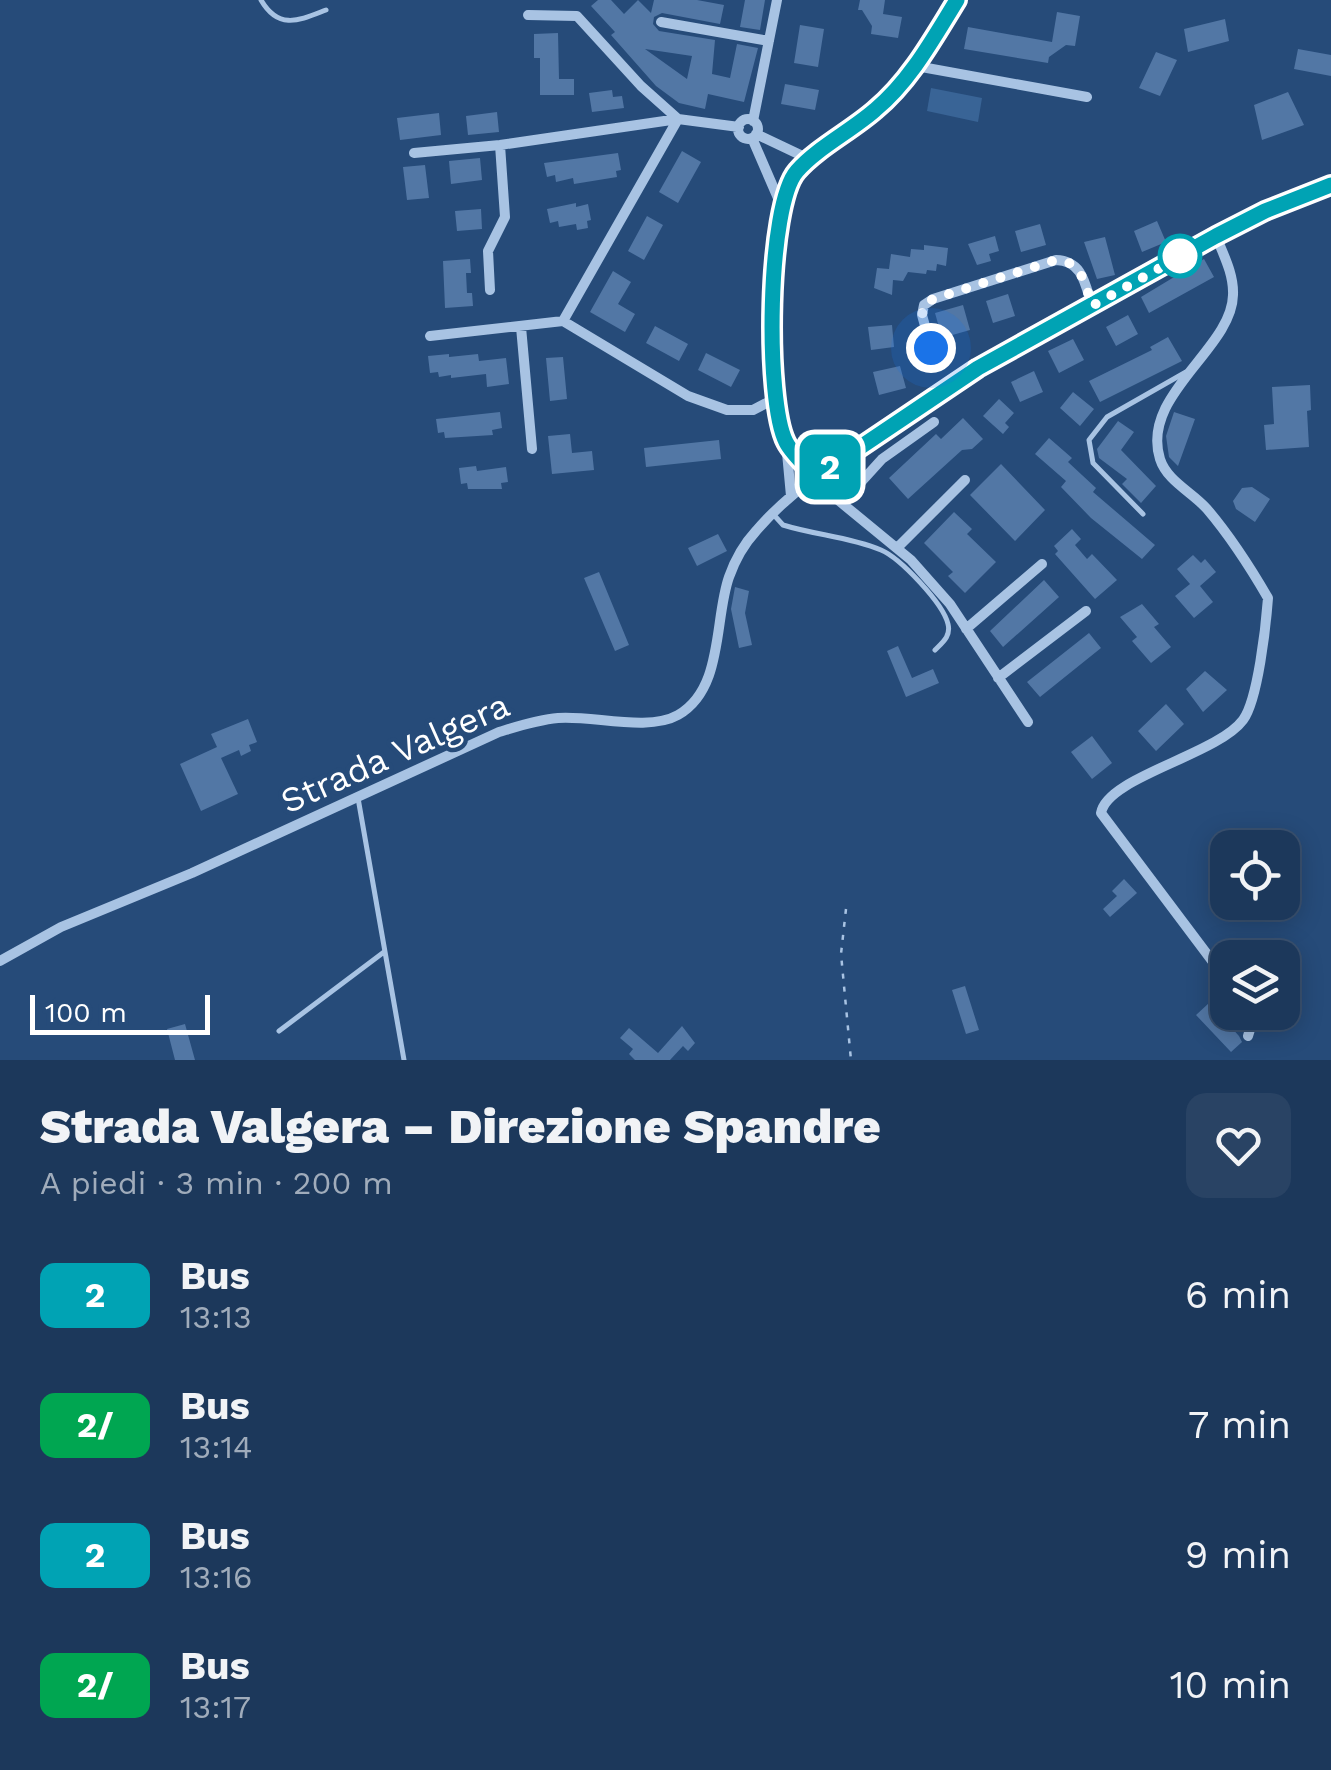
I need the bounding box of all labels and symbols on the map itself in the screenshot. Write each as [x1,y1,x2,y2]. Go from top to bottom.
unlabelled marker [1159,235,1201,277]
your location [906,323,956,373]
line badge: 2 [798,434,862,500]
street label: Strada Valgera [274,684,516,822]
scale bar [30,990,210,1034]

